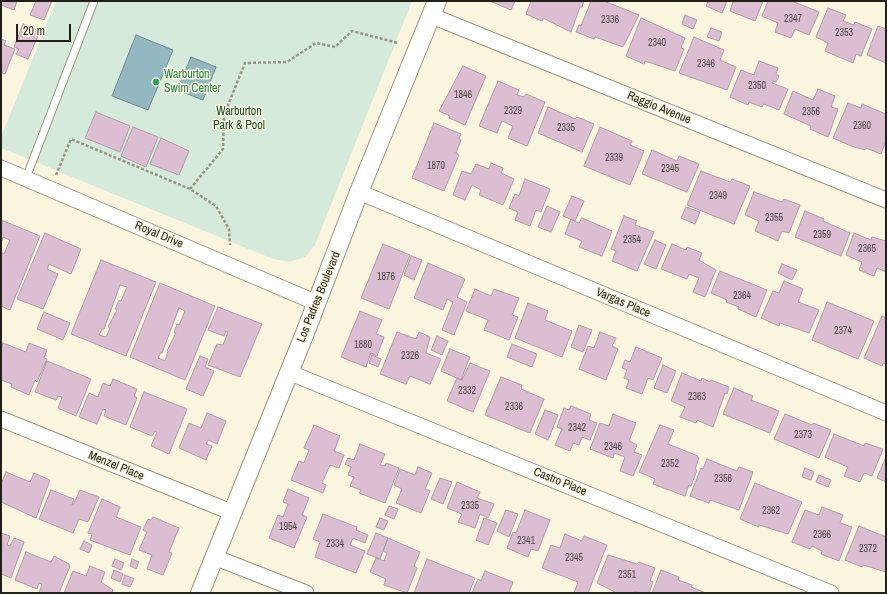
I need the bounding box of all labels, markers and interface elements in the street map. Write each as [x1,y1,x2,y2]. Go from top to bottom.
house number: 2347 [784,13,802,25]
house number: 2336 [601,14,619,26]
scale bar [18,16,73,42]
text: 20 m [23,23,45,39]
house number: 2353 [835,27,853,39]
house number: 2340 [648,37,666,49]
house number: 2346 [697,58,715,70]
place label: Warburton Swim Center [164,68,221,96]
marker: Warburton Swim Center [151,77,161,87]
house number: 2350 [748,80,766,92]
house number: 1846 [454,89,472,101]
street label: Raggio Avenue [625,89,693,127]
park label: Warburton Park & Pool [213,105,265,133]
house number: 2329 [504,105,522,117]
house number: 2356 [802,106,820,118]
house number: 2360 [853,120,871,132]
house number: 2335 [557,122,575,134]
house number: 2339 [605,152,623,164]
house number: 1870 [427,160,445,172]
house number: 2345 [661,163,679,175]
house number: 2349 [709,190,727,202]
house number: 2355 [765,212,783,224]
street label: Royal Drive [133,218,185,252]
house number: 2359 [813,229,831,241]
house number: 2354 [623,234,641,246]
house number: 2365 [858,243,876,255]
street label: Los Padres Boulevard [294,249,344,345]
house number: 1876 [377,271,395,283]
street label: Vargas Place [594,285,652,321]
house number: 2364 [733,290,751,302]
house number: 2374 [834,325,852,337]
house number: 1880 [354,339,372,351]
house number: 2326 [401,350,419,362]
house number: 2332 [458,385,476,397]
house number: 2363 [688,391,706,403]
house number: 2336 [505,401,523,413]
house number: 2342 [568,422,586,434]
house number: 2373 [794,429,812,441]
house number: 2346 [604,441,622,453]
street label: Menzel Place [86,448,146,484]
house number: 2352 [661,458,679,470]
street label: Castro Place [531,465,589,499]
house number: 2356 [714,473,732,485]
house number: 2335 [461,500,479,512]
house number: 2362 [762,505,780,517]
house number: 1954 [279,521,297,533]
house number: 2366 [813,529,831,541]
house number: 2341 [517,535,535,547]
house number: 2334 [326,538,344,550]
house number: 2372 [859,543,877,555]
house number: 2345 [565,552,583,564]
house number: 2351 [618,569,636,581]

